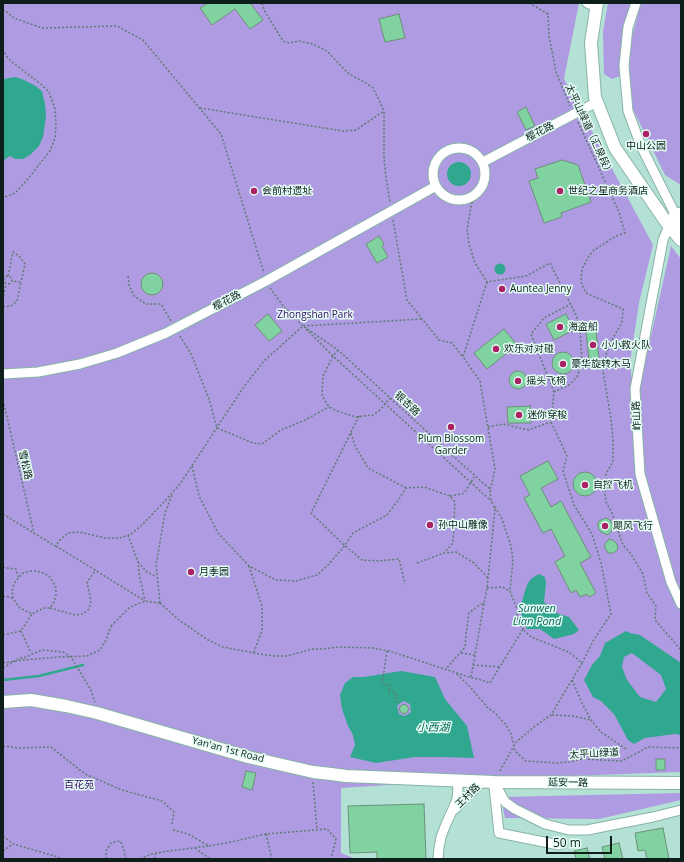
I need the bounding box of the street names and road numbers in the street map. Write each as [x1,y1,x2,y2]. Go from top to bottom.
street label: 太平山绿道（汇泉段） [562,82,616,178]
street label: 樱花路 [524,120,556,144]
street label: 樱花路 [211,289,243,313]
street label: 银杏路 [392,389,422,419]
street label: 岞山路 [630,401,644,431]
street label: 雪松路 [16,449,34,481]
street label: Yan'an 1st Road [191,735,265,765]
street label: 太平山绿道 [569,747,619,761]
street label: 延安一路 [548,777,588,789]
street label: 王村路 [453,781,483,811]

